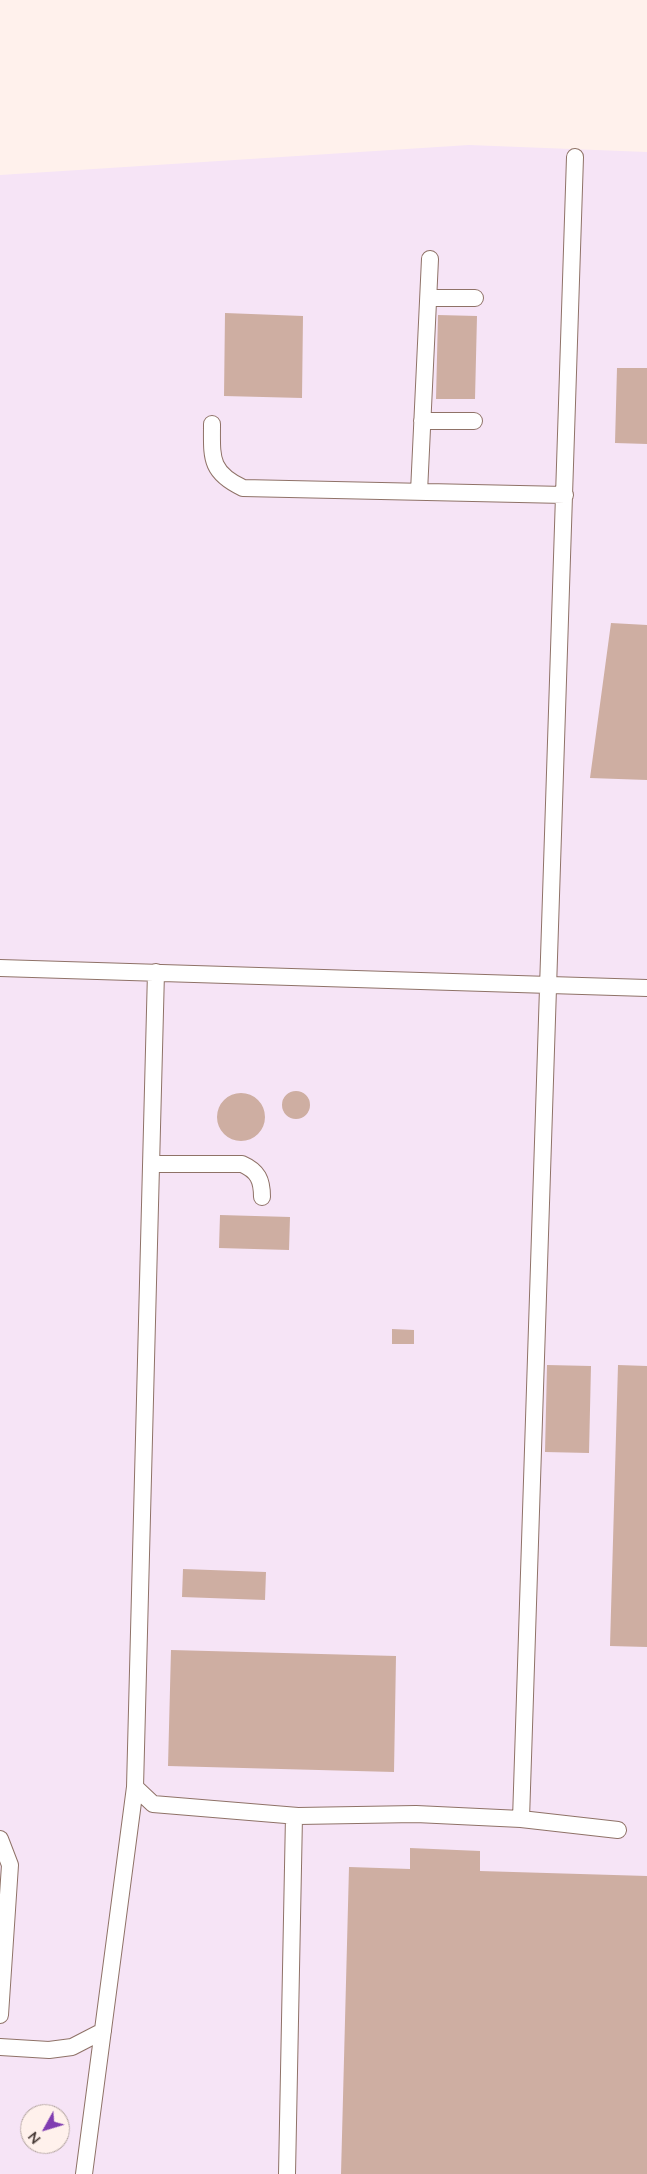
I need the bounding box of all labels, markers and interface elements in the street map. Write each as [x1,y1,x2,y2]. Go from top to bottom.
north arrow [20,2104,70,2154]
text: N [24,2129,44,2148]

